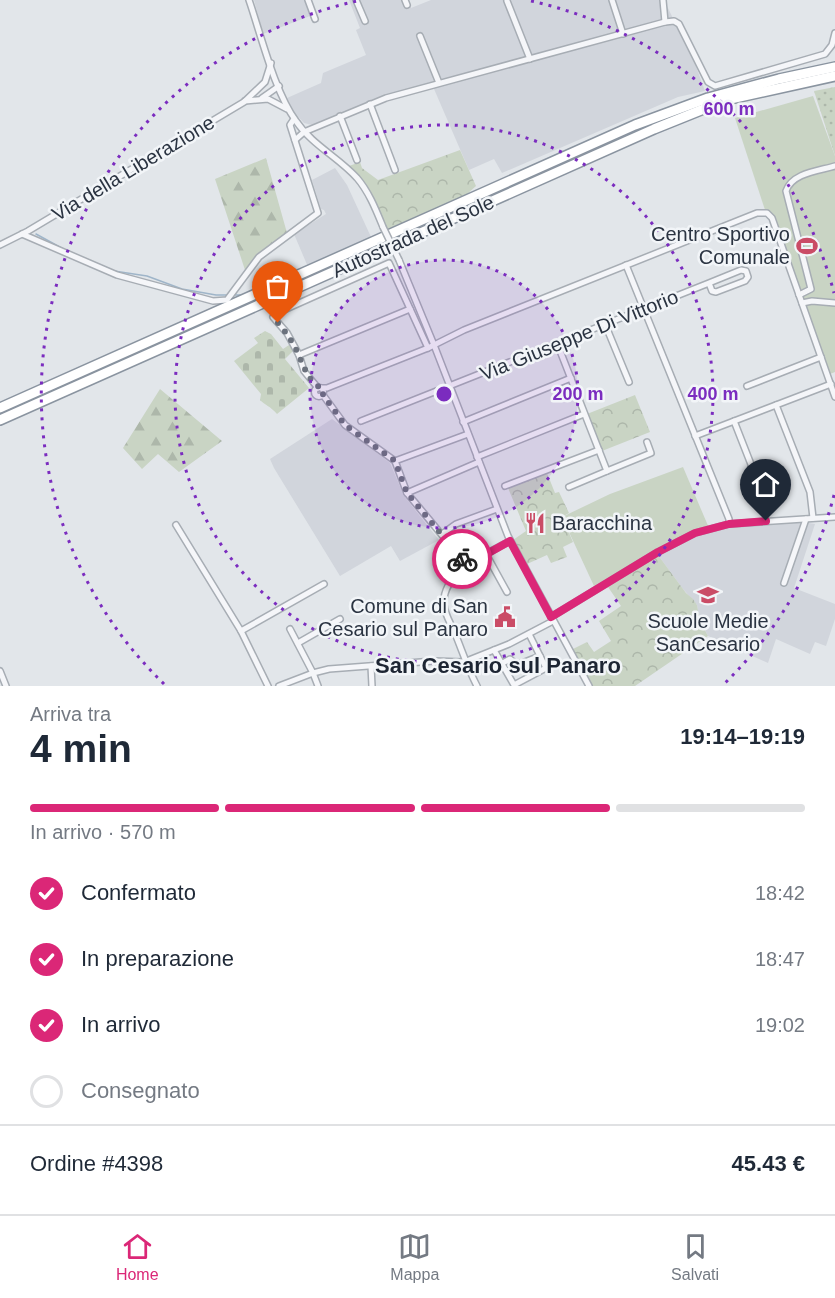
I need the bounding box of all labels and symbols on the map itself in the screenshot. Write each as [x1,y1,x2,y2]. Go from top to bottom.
text: 600 m [703,99,755,119]
street label: Via della Liberazione [48,111,218,225]
street label: Autostrada del Sole [329,190,497,282]
place label: Centro Sportivo Comunale [651,223,790,268]
sports icon: Centro Sportivo Comunale [795,234,819,258]
pin [252,261,303,323]
street label: Via Giuseppe Di Vittorio [477,285,681,385]
centre of rings [434,384,454,404]
text: 200 m [552,384,604,404]
text: 400 m [687,384,739,404]
pin [740,459,791,521]
restaurant icon: Baracchina [523,511,547,535]
place label: Baracchina [552,512,653,534]
courier [432,529,492,589]
school or university icon: Scuole Medie SanCesario [696,583,720,607]
place label: Comune di San Cesario sul Panaro [318,595,488,640]
public building icon: Comune di San Cesario sul Panaro [493,605,517,629]
place label: Scuole Medie SanCesario [647,610,769,655]
district label: San Cesario sul Panaro [375,653,621,678]

